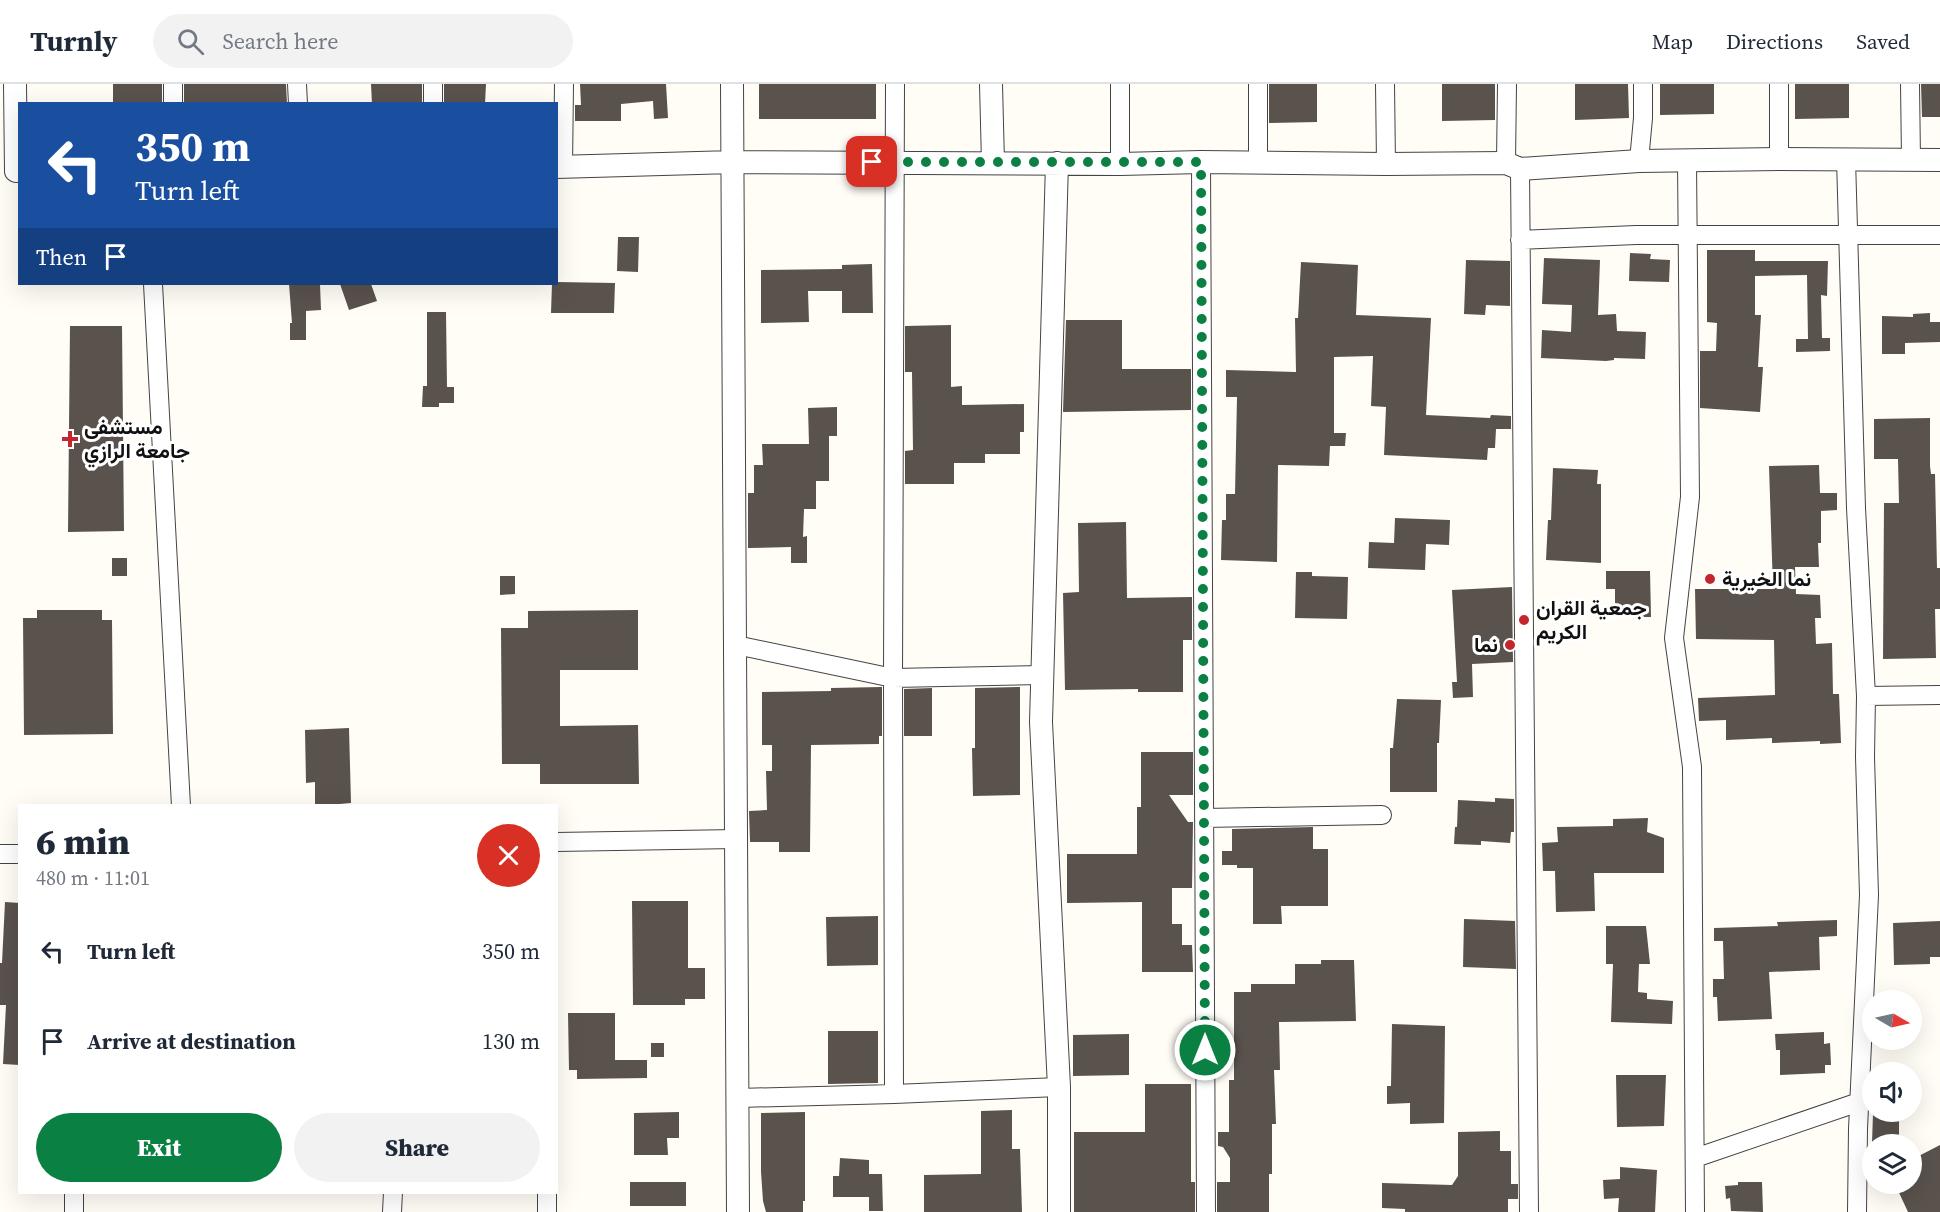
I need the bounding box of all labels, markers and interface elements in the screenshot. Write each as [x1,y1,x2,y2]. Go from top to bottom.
search box [153,14,573,68]
text: Turnly [30,22,117,60]
icon: search [174,25,207,58]
text: Search here [222,26,338,56]
text: Map [1652,27,1693,56]
text: Directions [1726,27,1823,56]
text: Saved [1856,27,1910,56]
text: 350 m [135,117,250,175]
icon: left [36,126,114,204]
pin [846,136,897,187]
icon: arrive [855,145,888,178]
text: Turn left [135,172,239,209]
icon: arrive [99,240,132,273]
text: Then [36,242,87,272]
place label: مستشفى جامعة الرازي [84,412,190,468]
marker: مستشفى جامعة الرازي [61,430,79,448]
place label: نما الخيرية [1722,564,1811,593]
marker: نما الخيرية [1703,572,1717,586]
place label: جمعية القران الكريم [1536,593,1647,646]
marker: جمعية القران الكريم [1517,613,1531,627]
place label: نما [1474,630,1498,659]
marker: نما [1503,638,1517,652]
text: 6 min [36,817,130,866]
button: close [477,824,540,887]
text: 480 m · 11:01 [36,864,150,892]
icon: left [36,935,69,968]
text: Turn left [87,936,175,966]
text: 350 m [482,936,540,966]
north arrow [1862,990,1922,1050]
map controls [1862,990,1922,1194]
position arrow [1173,1018,1237,1082]
icon: arrive [36,1025,69,1058]
text: Arrive at destination [87,1026,296,1056]
text: 130 m [482,1026,540,1056]
button: sound [1862,1062,1922,1122]
button: Exit [36,1113,282,1182]
button: Share [294,1113,540,1182]
button: layers [1862,1134,1922,1194]

